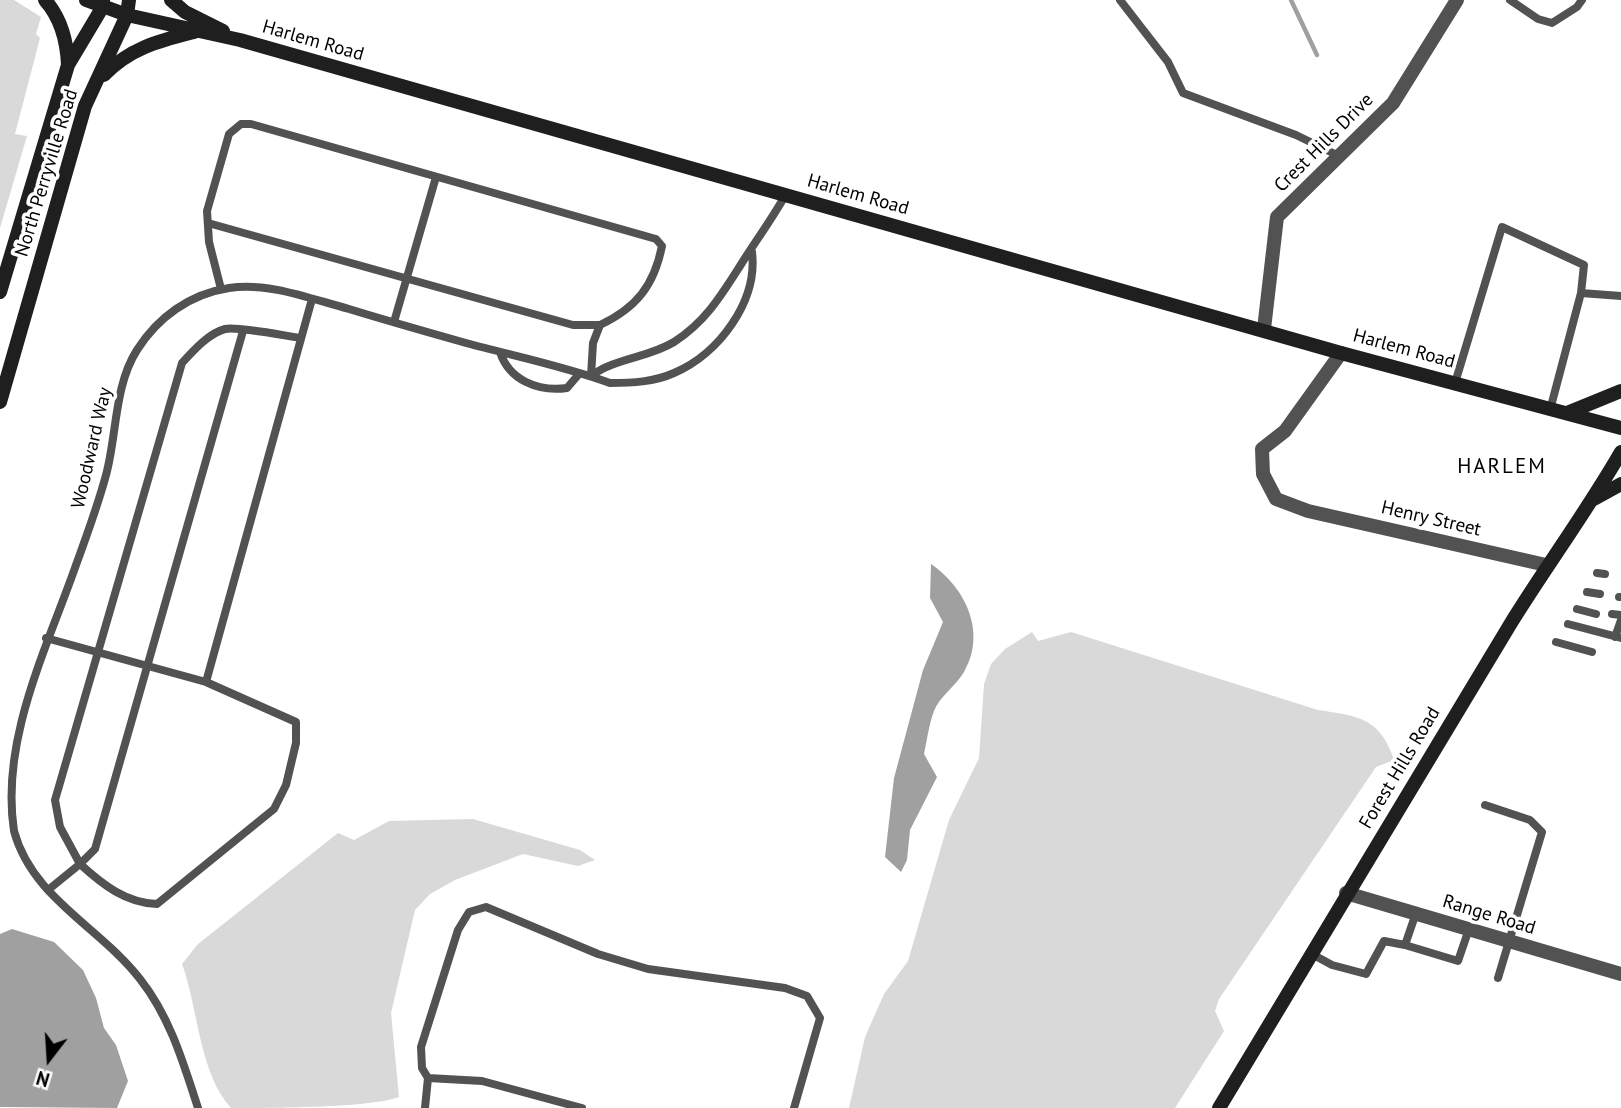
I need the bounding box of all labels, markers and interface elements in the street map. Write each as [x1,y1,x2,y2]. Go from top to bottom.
street label: Harlem Road [260,16,366,66]
street label: North Perryville Road [11,87,83,259]
street label: Crest Hills Drive [1270,89,1378,197]
street label: Harlem Road [805,170,911,220]
street label: Harlem Road [1351,324,1457,374]
street label: Woodward Way [67,385,117,511]
district label: HARLEM [1458,454,1546,480]
street label: Henry Street [1379,496,1483,542]
street label: Forest Hills Road [1355,703,1445,833]
street label: Range Road [1440,890,1538,940]
north arrow [14,1024,84,1094]
text: N [33,1066,52,1092]

